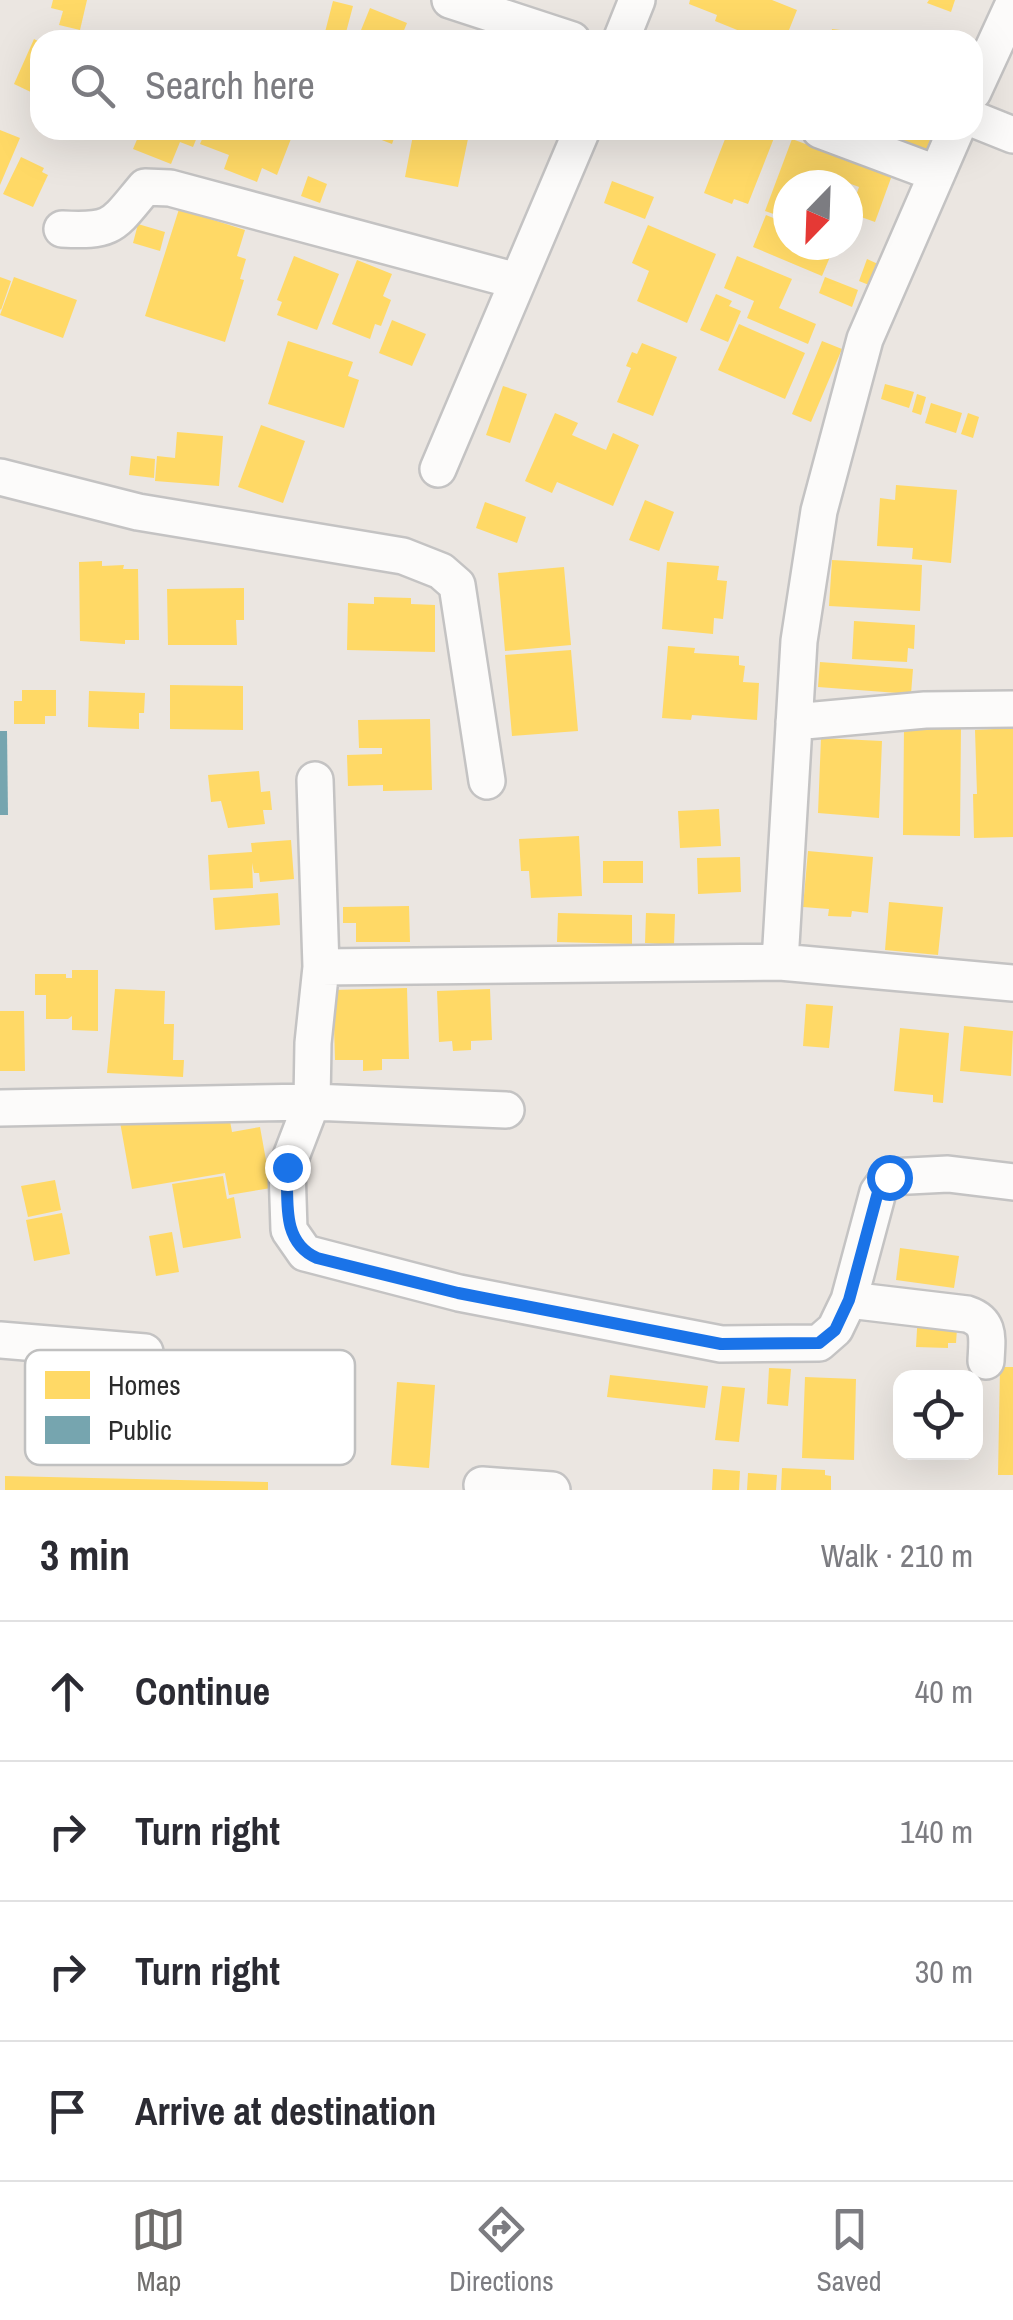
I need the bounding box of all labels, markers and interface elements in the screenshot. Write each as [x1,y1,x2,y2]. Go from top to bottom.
search box [30,30,983,140]
icon: search [65,58,120,113]
text: Search here [145,60,315,111]
north arrow [773,170,863,260]
route end [265,1145,311,1191]
route start [867,1155,913,1201]
legend [25,1350,355,1465]
text: Homes [108,1366,181,1404]
map controls [893,1370,983,1460]
button: locate [893,1370,983,1460]
text: Public [108,1411,172,1449]
text: 3 min [40,1527,130,1583]
text: Walk · 210 m [821,1534,973,1577]
icon: ahead [40,1664,95,1719]
text: Continue [135,1666,270,1717]
text: 40 m [915,1670,973,1713]
icon: right [40,1804,95,1859]
text: Turn right [135,1806,280,1857]
text: 140 m [900,1810,973,1853]
icon: right [40,1944,95,1999]
text: Turn right [135,1946,280,1997]
text: 30 m [915,1950,973,1993]
icon: arrive [40,2084,95,2139]
text: Arrive at destination [135,2086,436,2137]
tab: Map [131,2202,186,2300]
tab: Directions [449,2202,554,2300]
tab: Saved [817,2202,882,2300]

